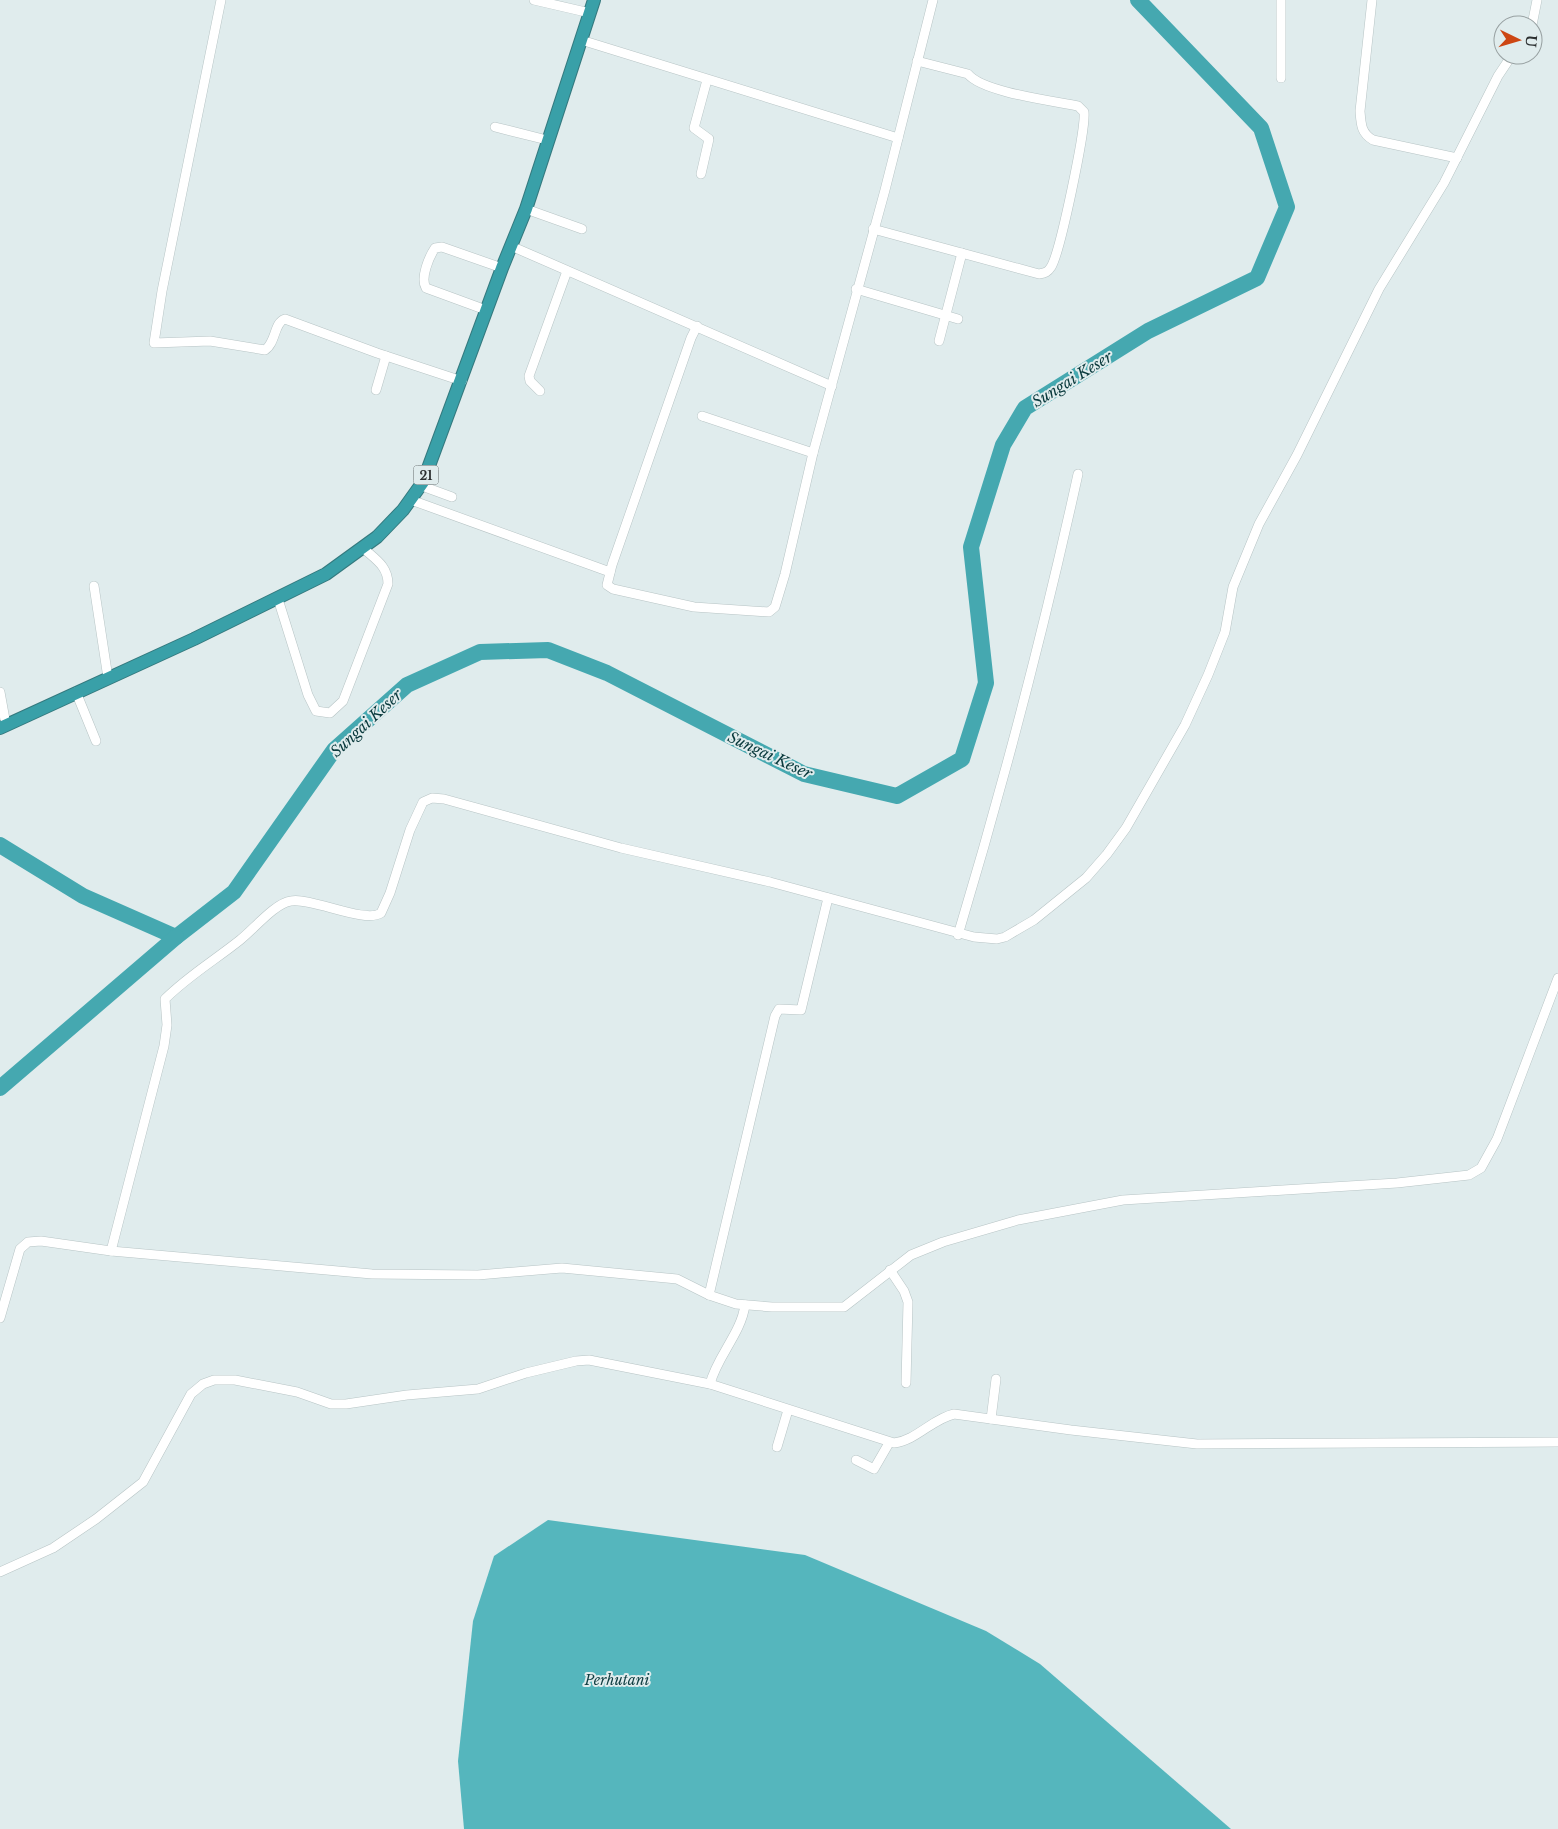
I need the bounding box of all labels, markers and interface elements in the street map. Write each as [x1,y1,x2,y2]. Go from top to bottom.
north arrow [1493,15,1543,65]
text: U [1521,34,1540,49]
water label: Sungai Keser [1028,346,1117,411]
road number: 21 [414,466,438,484]
water label: Sungai Keser [326,684,407,761]
water label: Sungai Keser [725,727,816,783]
park label: Perhutani [584,1671,650,1689]

